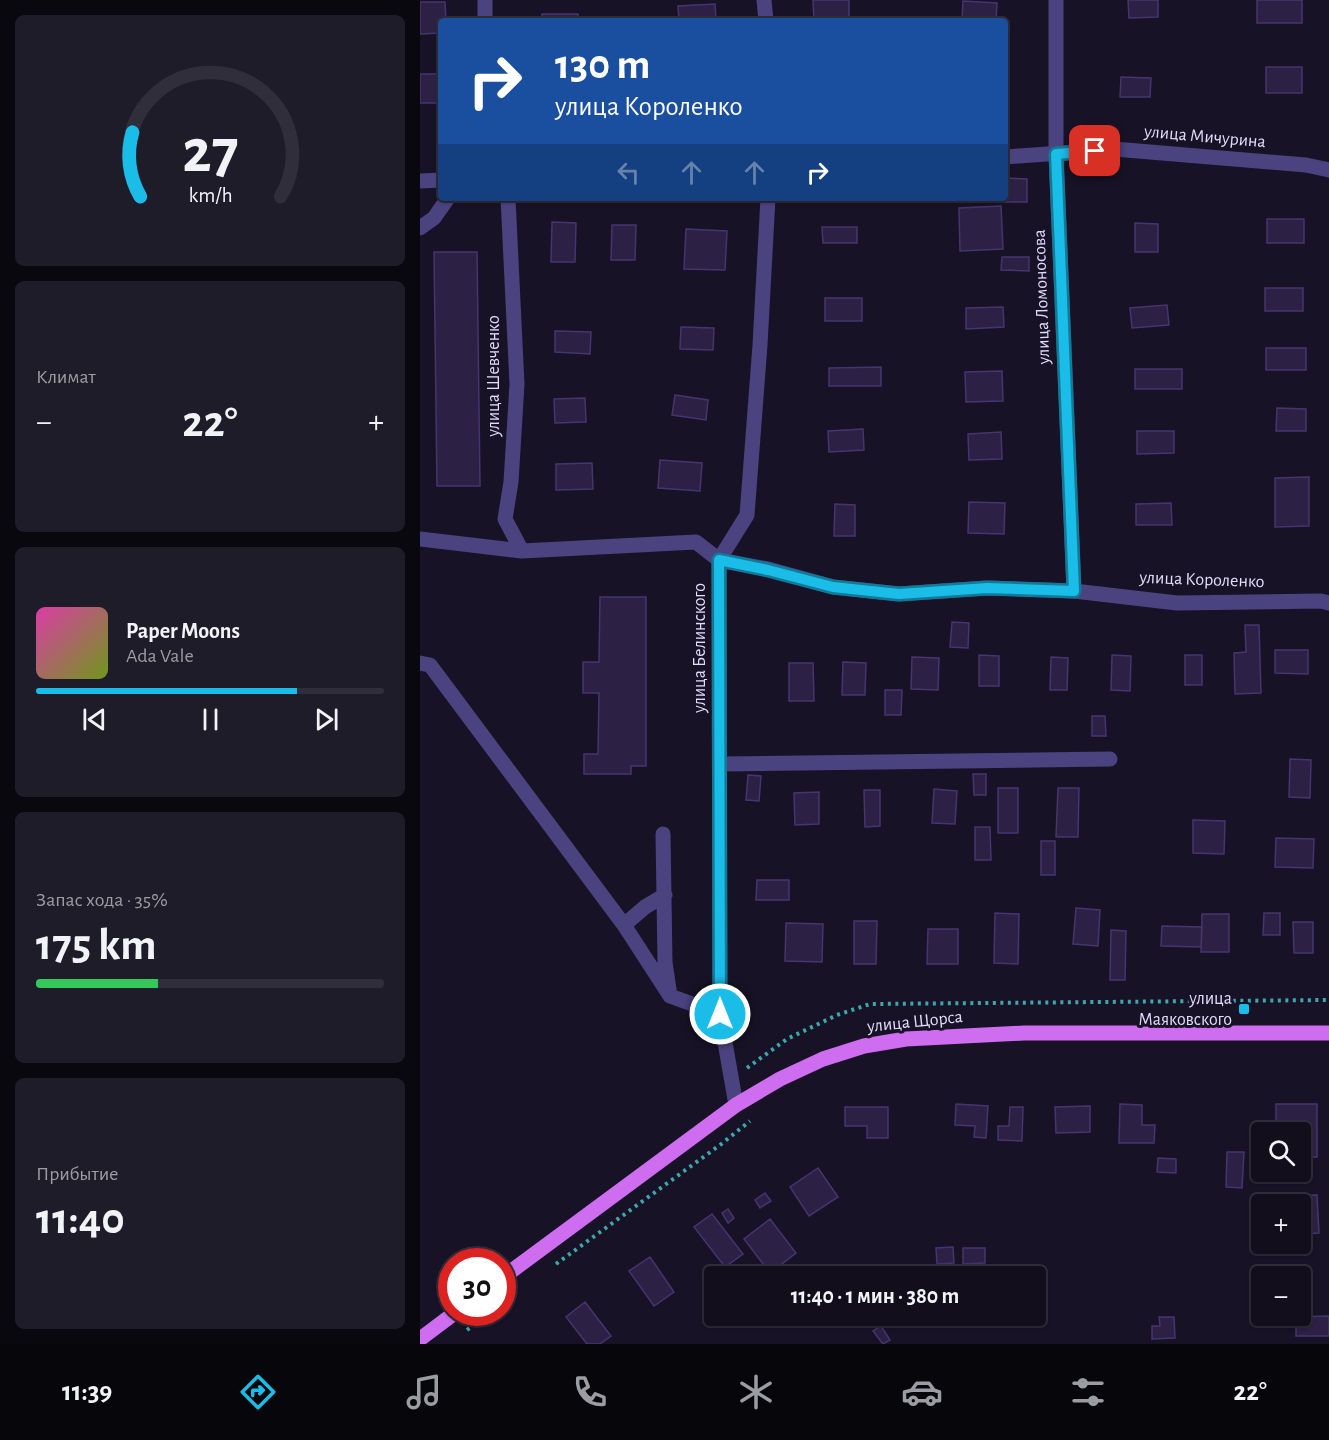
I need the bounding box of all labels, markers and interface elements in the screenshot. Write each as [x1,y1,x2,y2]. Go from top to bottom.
icon: right [456,42,534,120]
text: 130 m [555,44,650,86]
text: улица Короленко [555,93,743,120]
text: 27 [182,122,238,184]
street label: улица Мичурина [1142,123,1267,151]
pin [1069,125,1120,176]
icon: arrive [1078,134,1111,167]
icon: left [612,156,645,189]
icon: ahead [675,156,708,189]
icon: ahead [738,156,771,189]
icon: right [801,156,834,189]
text: km/h [188,186,232,207]
street label: улица Ломоносова [1031,229,1053,366]
street label: улица Шевченко [485,315,503,438]
text: Климат [36,367,96,387]
text: 22° [182,400,238,445]
text: − [36,406,52,439]
text: + [368,406,384,439]
street label: улица Короленко [1138,569,1265,591]
street label: улица Белинского [691,583,709,714]
text: Paper Moons [126,620,240,642]
text: Ada Vale [126,646,194,666]
icon: previous [78,703,111,736]
icon: pause [194,703,227,736]
icon: next [310,703,343,736]
text: Запас хода · 35% [36,890,168,910]
text: 175 km [36,923,156,968]
position arrow [688,982,752,1046]
place label: улица Маяковского [1138,990,1232,1029]
marker: улица Маяковского [1237,1002,1251,1016]
street label: улица Щорса [865,1008,964,1036]
map controls [1251,1122,1311,1326]
button: search [1251,1122,1311,1182]
text: Прибытие [36,1164,118,1184]
button: + [1251,1194,1311,1254]
text: 11:40 [36,1197,125,1242]
speed limit sign: 30 [438,1248,516,1326]
button: − [1251,1266,1311,1326]
text: 11:40 · 1 мин · 380 m [791,1285,959,1307]
icon: directions [237,1371,279,1413]
icon: music [403,1371,445,1413]
icon: phone [569,1371,611,1413]
icon: climate [735,1371,777,1413]
icon: car [901,1371,943,1413]
icon: filters [1067,1371,1109,1413]
text: 11:39 [62,1378,112,1405]
text: 22° [1233,1378,1267,1405]

